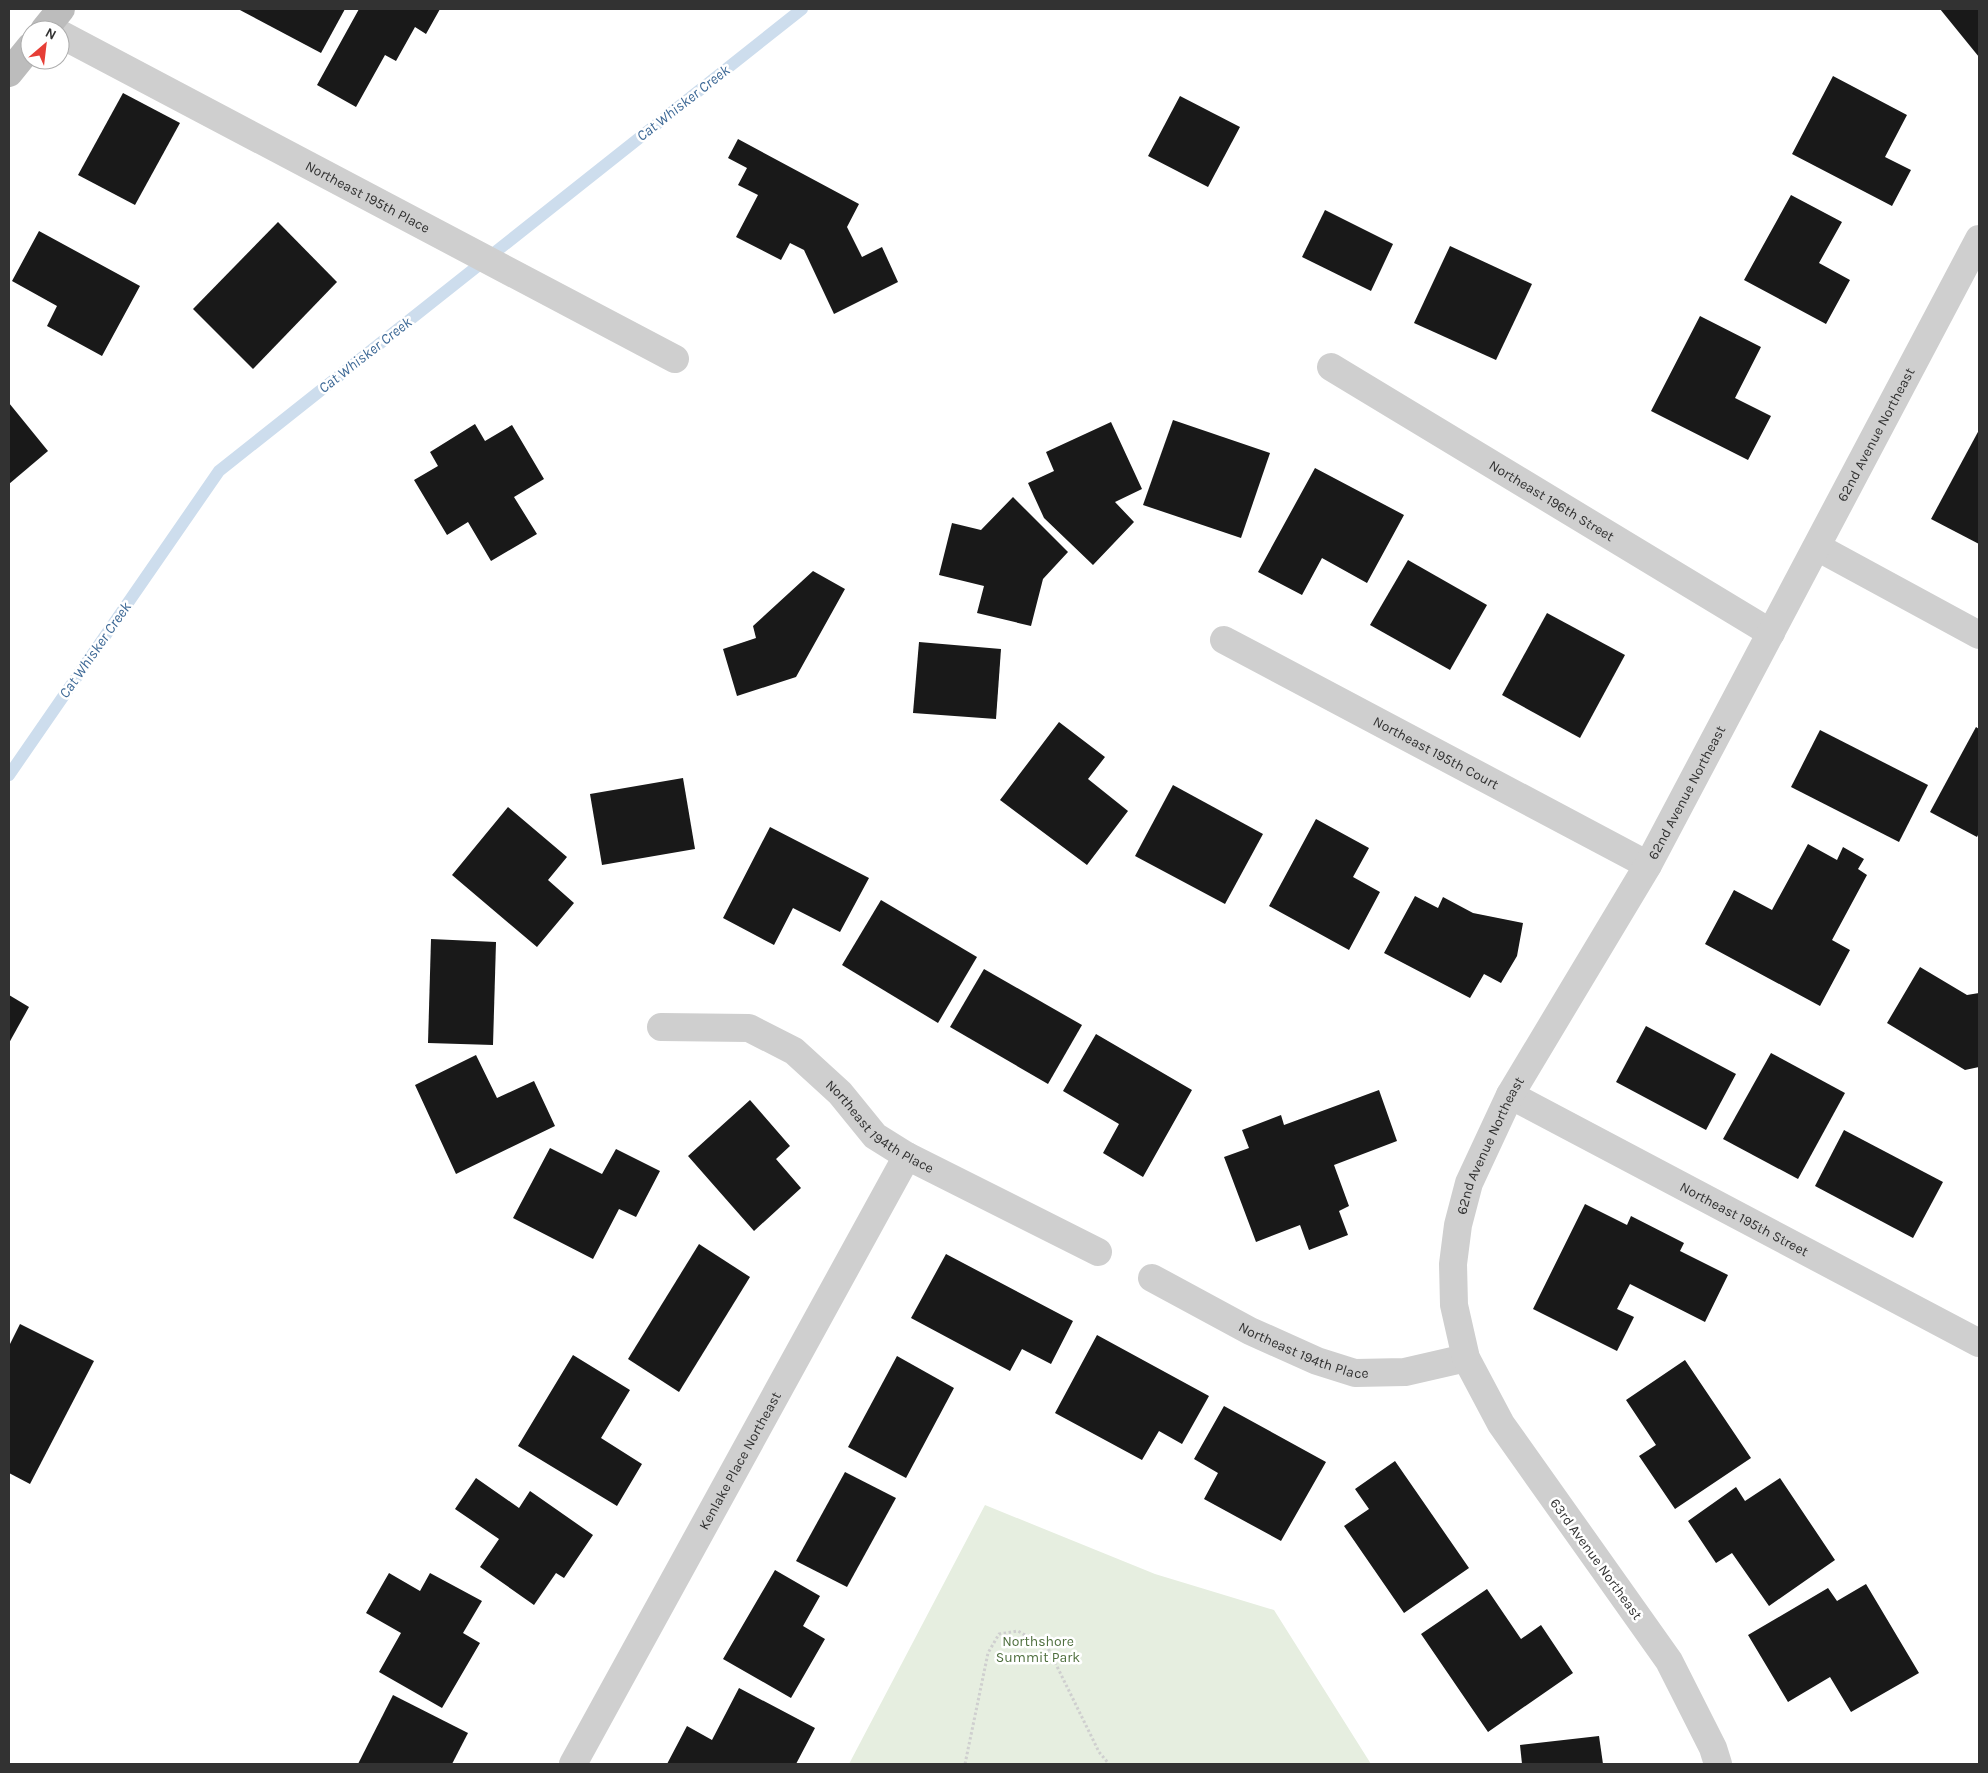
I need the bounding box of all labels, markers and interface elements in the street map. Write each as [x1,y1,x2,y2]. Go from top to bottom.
north arrow [20,20,70,70]
text: N [42,24,59,44]
water label: Cat Whisker Creek [633,61,733,145]
street label: Northeast 195th Place [303,157,433,236]
water label: Cat Whisker Creek [315,313,415,397]
street label: 62nd Avenue Northeast [1833,364,1918,504]
street label: Northeast 196th Street [1486,456,1617,545]
water label: Cat Whisker Creek [55,598,135,702]
street label: Northeast 195th Court [1370,712,1502,793]
street label: 62nd Avenue Northeast [1644,722,1729,862]
street label: 62nd Avenue Northeast [1453,1073,1528,1216]
street label: Northeast 194th Place [822,1076,937,1177]
street label: Northeast 195th Street [1677,1178,1811,1260]
street label: Northeast 194th Place [1236,1318,1369,1382]
street label: Kenlake Place Northeast [695,1389,784,1533]
street label: 63rd Avenue Northeast [1546,1495,1646,1623]
park label: Northshore Summit Park [996,1633,1080,1666]

